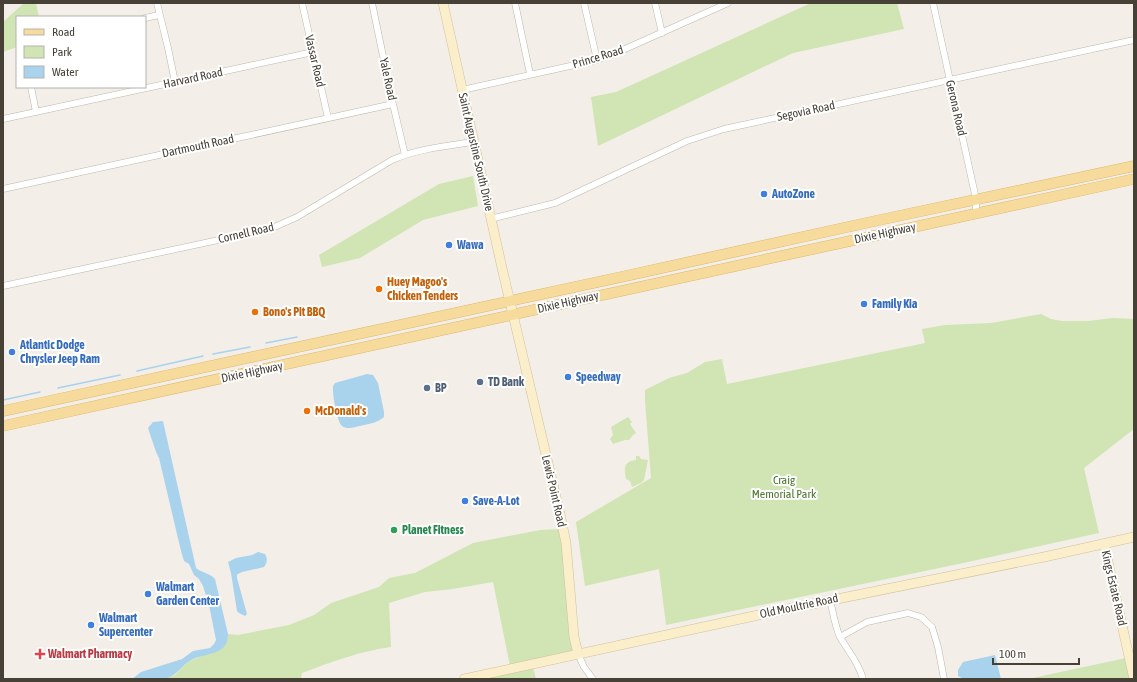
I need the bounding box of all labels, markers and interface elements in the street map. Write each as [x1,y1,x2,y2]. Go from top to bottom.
legend [16,16,146,88]
text: Road [52,25,75,39]
street label: Vassar Road [302,33,328,89]
street label: Prince Road [571,43,625,71]
text: Park [52,45,73,59]
street label: Yale Road [377,56,399,102]
text: Water [52,65,79,79]
street label: Harvard Road [162,65,224,91]
street label: Gerona Road [943,79,969,137]
street label: Saint Augustine South Drive [456,91,496,213]
street label: Segovia Road [776,98,836,124]
street label: Dartmouth Road [161,132,235,160]
place label: AutoZone [771,187,816,201]
marker: AutoZone [759,189,769,199]
street label: Cornell Road [217,220,275,246]
street label: Dixie Highway [853,220,917,246]
place label: Wawa [456,238,484,252]
marker: Wawa [444,240,454,250]
place label: Huey Magoo's Chicken Tenders [387,275,459,303]
marker: Huey Magoo's Chicken Tenders [374,284,384,294]
street label: Dixie Highway [536,288,600,316]
place label: Family Kia [872,297,918,311]
marker: Family Kia [859,299,869,309]
place label: Bono's Pit BBQ [263,305,325,319]
marker: Bono's Pit BBQ [250,307,260,317]
place label: Atlantic Dodge Chrysler Jeep Ram [19,338,100,366]
marker: Atlantic Dodge Chrysler Jeep Ram [7,347,17,357]
street label: Dixie Highway [220,359,284,385]
place label: Speedway [576,370,621,384]
marker: Speedway [563,372,573,382]
place label: TD Bank [488,375,525,389]
marker: TD Bank [475,377,485,387]
place label: BP [435,381,447,395]
marker: BP [422,383,432,393]
place label: McDonald's [315,404,367,418]
marker: McDonald's [302,406,312,416]
street label: Lewis Point Road [539,453,569,529]
park label: Craig Memorial Park [752,473,817,501]
place label: Save-A-Lot [473,494,520,508]
marker: Save-A-Lot [460,496,470,506]
place label: Planet Fitness [402,523,465,537]
marker: Planet Fitness [389,525,399,535]
street label: Kings Estate Road [1098,549,1130,627]
place label: Walmart Garden Center [155,580,220,608]
marker: Walmart Garden Center [143,589,153,599]
street label: Old Moultrie Road [759,591,839,621]
place label: Walmart Supercenter [98,611,153,639]
marker: Walmart Supercenter [86,620,96,630]
scale bar [993,640,1079,666]
place label: Walmart Pharmacy [47,647,132,661]
text: 100 m [999,647,1026,661]
marker: Walmart Pharmacy [35,649,45,659]

